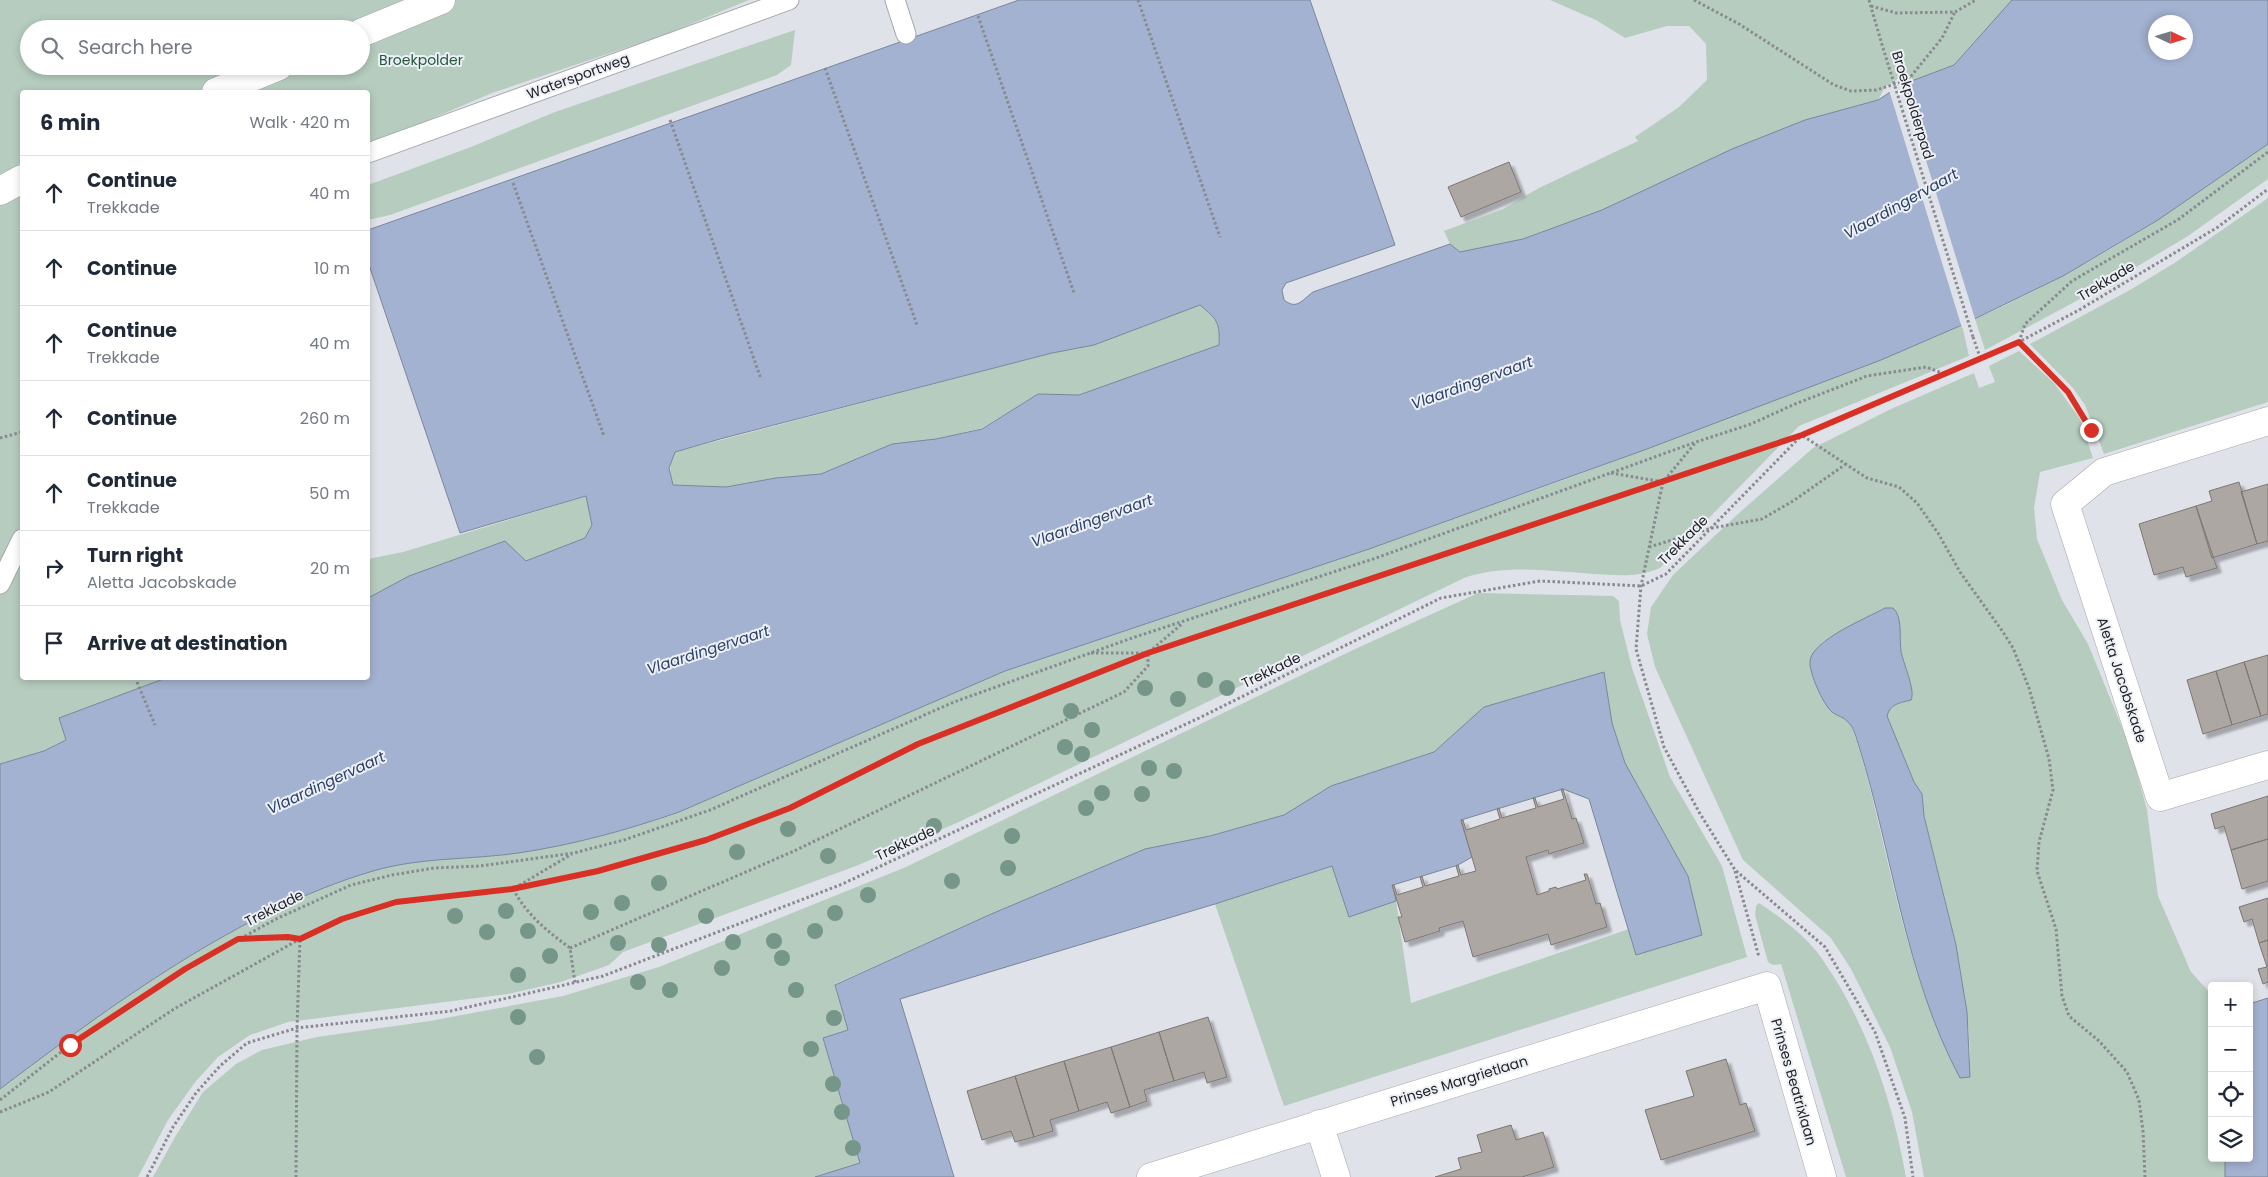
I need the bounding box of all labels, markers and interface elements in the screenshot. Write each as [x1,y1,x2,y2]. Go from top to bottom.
north arrow [2148,15,2193,60]
search box [20,20,370,75]
icon: search [38,34,66,62]
text: Search here [78,34,192,61]
street label: Watersportweg [524,48,632,104]
street label: Broekpolderpad [1887,48,1939,162]
park label: Broekpolder [379,50,463,70]
text: 6 min [40,108,100,137]
text: Walk · 420 m [249,111,350,134]
water label: Vlaardingervaart [1840,163,1962,244]
text: Continue [87,167,177,194]
icon: ahead [40,179,68,207]
text: 40 m [309,182,350,205]
text: Trekkade [87,196,160,219]
icon: ahead [40,254,68,282]
text: Continue [87,255,177,282]
street label: Trekkade [2074,256,2139,306]
text: 10 m [314,257,350,280]
text: Continue [87,317,177,344]
icon: ahead [40,329,68,357]
text: 40 m [309,332,350,355]
text: Trekkade [87,346,160,369]
water label: Vlaardingervaart [1408,351,1536,414]
icon: ahead [40,404,68,432]
text: Continue [87,405,177,432]
text: 260 m [300,407,350,430]
route end [2080,419,2103,442]
text: Continue [87,467,177,494]
icon: ahead [40,479,68,507]
text: 50 m [309,482,350,505]
water label: Vlaardingervaart [1028,489,1156,552]
text: Trekkade [87,496,160,519]
street label: Trekkade [1653,510,1713,570]
text: Turn right [87,542,183,569]
icon: right [40,554,68,582]
text: 20 m [310,557,350,580]
text: Aletta Jacobskade [87,571,237,594]
street label: Aletta Jacobskade [2092,615,2152,746]
water label: Vlaardingervaart [644,620,772,679]
icon: arrive [40,629,68,657]
text: Arrive at destination [87,630,288,657]
street label: Trekkade [1238,647,1304,693]
water label: Vlaardingervaart [263,746,389,819]
street label: Trekkade [872,820,938,865]
street label: Trekkade [241,885,307,931]
map controls [2208,982,2253,1162]
button: + [2208,982,2253,1027]
street label: Prinses Beatrixlaan [1766,1016,1822,1148]
button: − [2208,1027,2253,1072]
route start [59,1034,82,1057]
street label: Prinses Margrietlaan [1388,1051,1530,1111]
button: locate [2208,1072,2253,1117]
button: layers [2208,1117,2253,1162]

